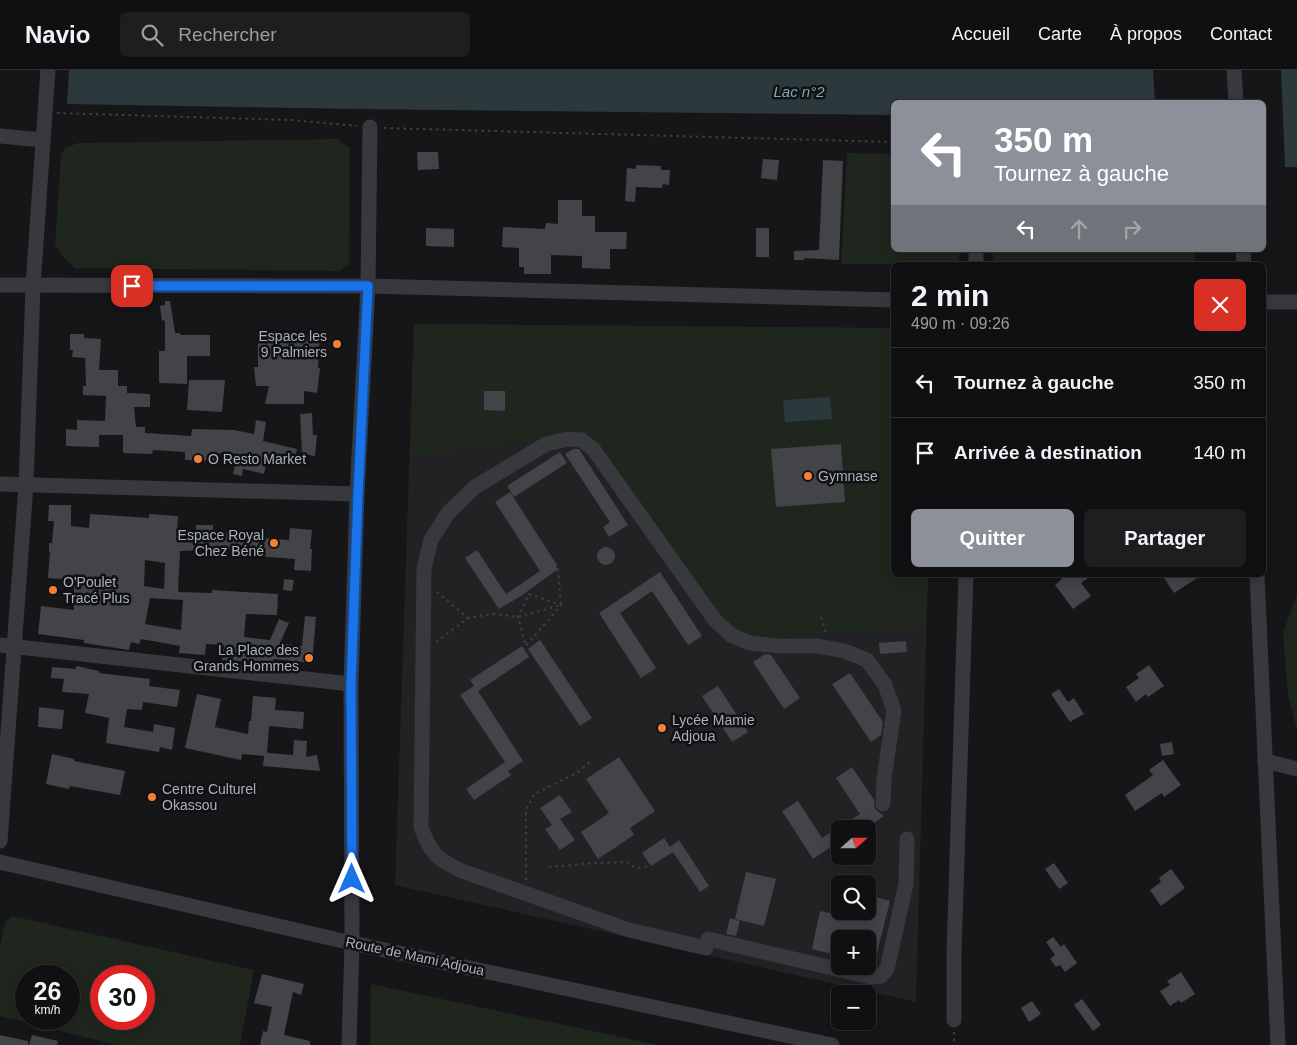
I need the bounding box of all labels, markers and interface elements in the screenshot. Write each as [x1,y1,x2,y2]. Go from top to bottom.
search box [120,12,470,57]
text: Navio [25,21,90,48]
icon: search [138,21,166,49]
text: Rechercher [178,24,277,45]
text: Accueil [952,24,1010,44]
text: Carte [1038,24,1082,44]
text: À propos [1110,24,1182,44]
text: Contact [1210,24,1272,44]
water label: Lac n°2 [773,83,825,100]
icon: left [911,120,976,185]
text: 350 m [994,120,1093,159]
text: Tournez à gauche [994,161,1169,186]
icon: left [1012,215,1040,243]
icon: ahead [1065,215,1093,243]
icon: right [1118,215,1146,243]
pin [111,265,153,307]
icon: arrive [118,272,146,300]
text: 2 min [911,279,989,312]
button: close [1194,279,1246,331]
text: 490 m · 09:26 [911,315,1010,332]
place label: Espace les 9 Palmiers [259,328,327,360]
marker: Espace les 9 Palmiers [331,338,343,350]
icon: left [911,369,939,397]
text: Tournez à gauche [954,372,1114,393]
text: 350 m [1193,372,1246,393]
icon: arrive [911,439,939,467]
text: Arrivée à destination [954,442,1142,463]
text: 140 m [1193,442,1246,463]
place label: O Resto Market [208,451,306,467]
marker: O Resto Market [192,453,204,465]
place label: Gymnase [818,468,878,484]
marker: Gymnase [802,470,814,482]
button: Quitter [911,509,1074,567]
button: Partager [1084,509,1246,567]
place label: Espace Royal Chez Béné [178,527,264,559]
marker: Espace Royal Chez Béné [268,537,280,549]
place label: O'Poulet Tracé Plus [63,574,129,606]
marker: O'Poulet Tracé Plus [47,584,59,596]
place label: La Place des Grands Hommes [193,642,299,674]
marker: La Place des Grands Hommes [303,652,315,664]
place label: Lycée Mamie Adjoua [672,712,755,744]
marker: Lycée Mamie Adjoua [656,722,668,734]
place label: Centre Culturel Okassou [162,781,256,813]
marker: Centre Culturel Okassou [146,791,158,803]
north arrow [831,820,876,865]
map controls [831,820,876,1030]
position arrow [325,852,377,904]
button: search [831,875,876,920]
button: + [831,930,876,975]
street label: Route de Mami Adjoua [344,933,486,979]
speed limit sign: 30 [90,965,155,1030]
text: 26 [34,977,61,1005]
button: − [831,985,876,1030]
text: km/h [34,1003,61,1017]

